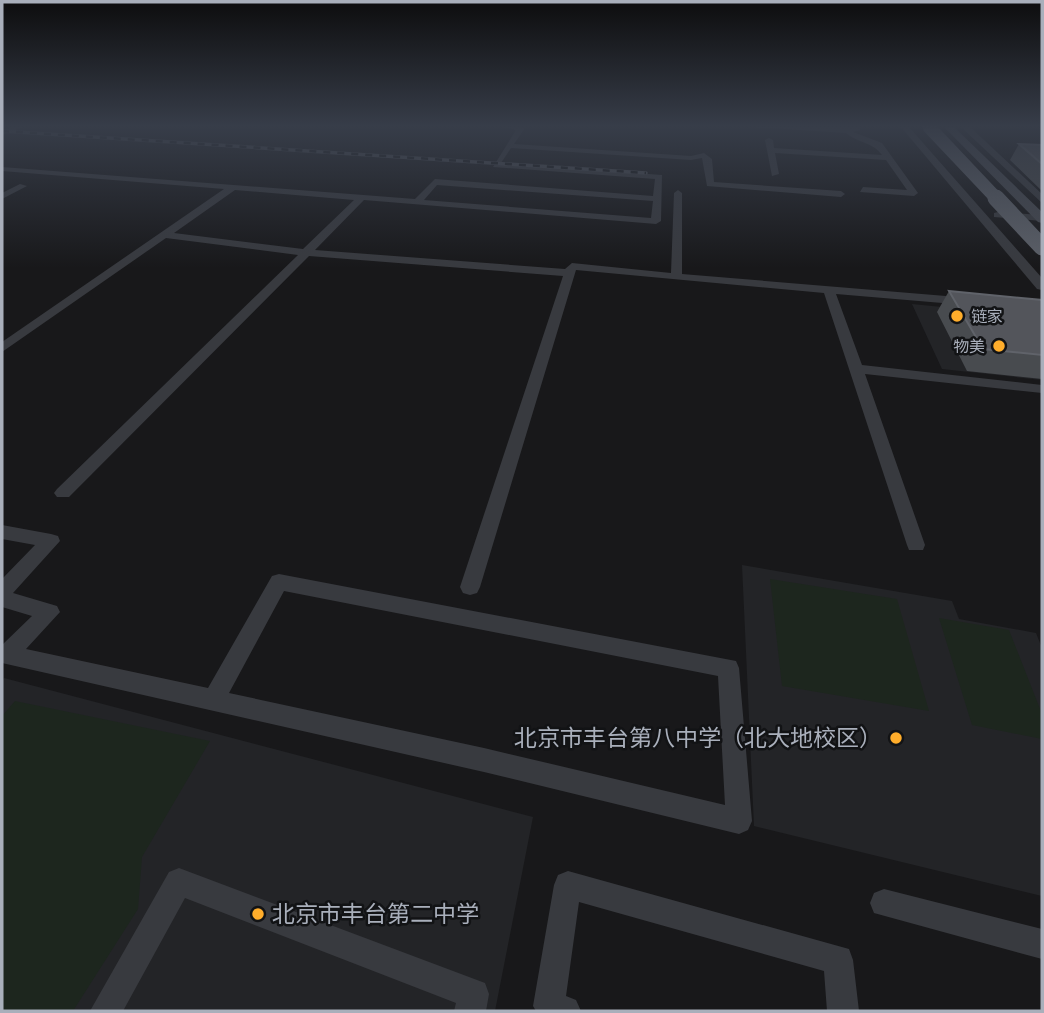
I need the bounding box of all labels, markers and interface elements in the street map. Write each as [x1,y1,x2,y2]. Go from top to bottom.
place label: 链家 [971,307,1003,326]
marker: 链家 [949,308,965,324]
place label: 物美 [953,337,985,356]
marker: 物美 [991,338,1007,354]
place label: 北京市丰台第八中学（北大地校区） [514,724,882,752]
marker: 北京市丰台第八中学（北大地校区） [888,730,904,746]
place label: 北京市丰台第二中学 [272,900,479,928]
marker: 北京市丰台第二中学 [250,906,266,922]

